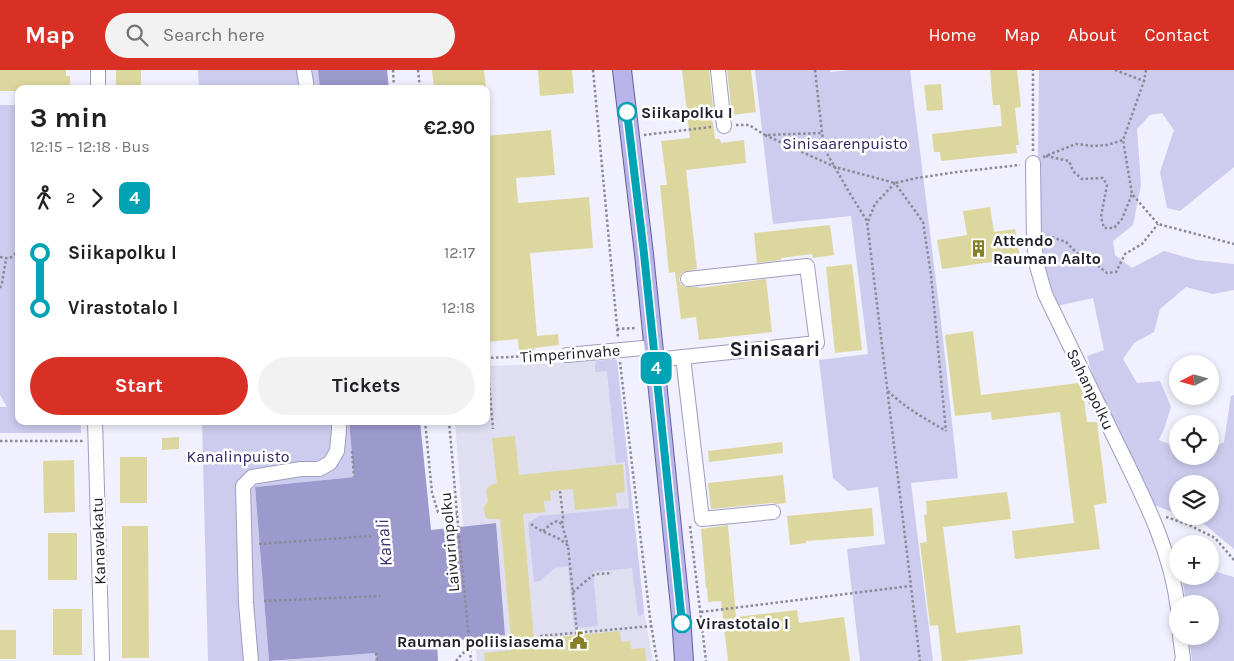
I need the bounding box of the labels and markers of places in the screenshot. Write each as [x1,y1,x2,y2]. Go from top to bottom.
marker: Siikapolku I [617,102,637,122]
place label: Siikapolku I [641,103,733,122]
place label: Attendo Rauman Aalto [993,231,1101,268]
building icon: Attendo Rauman Aalto [969,239,989,259]
marker: Virastotalo I [672,613,692,633]
place label: Virastotalo I [696,614,789,633]
public building icon: Rauman poliisiasema [568,631,588,651]
place label: Rauman poliisiasema [397,632,564,651]

